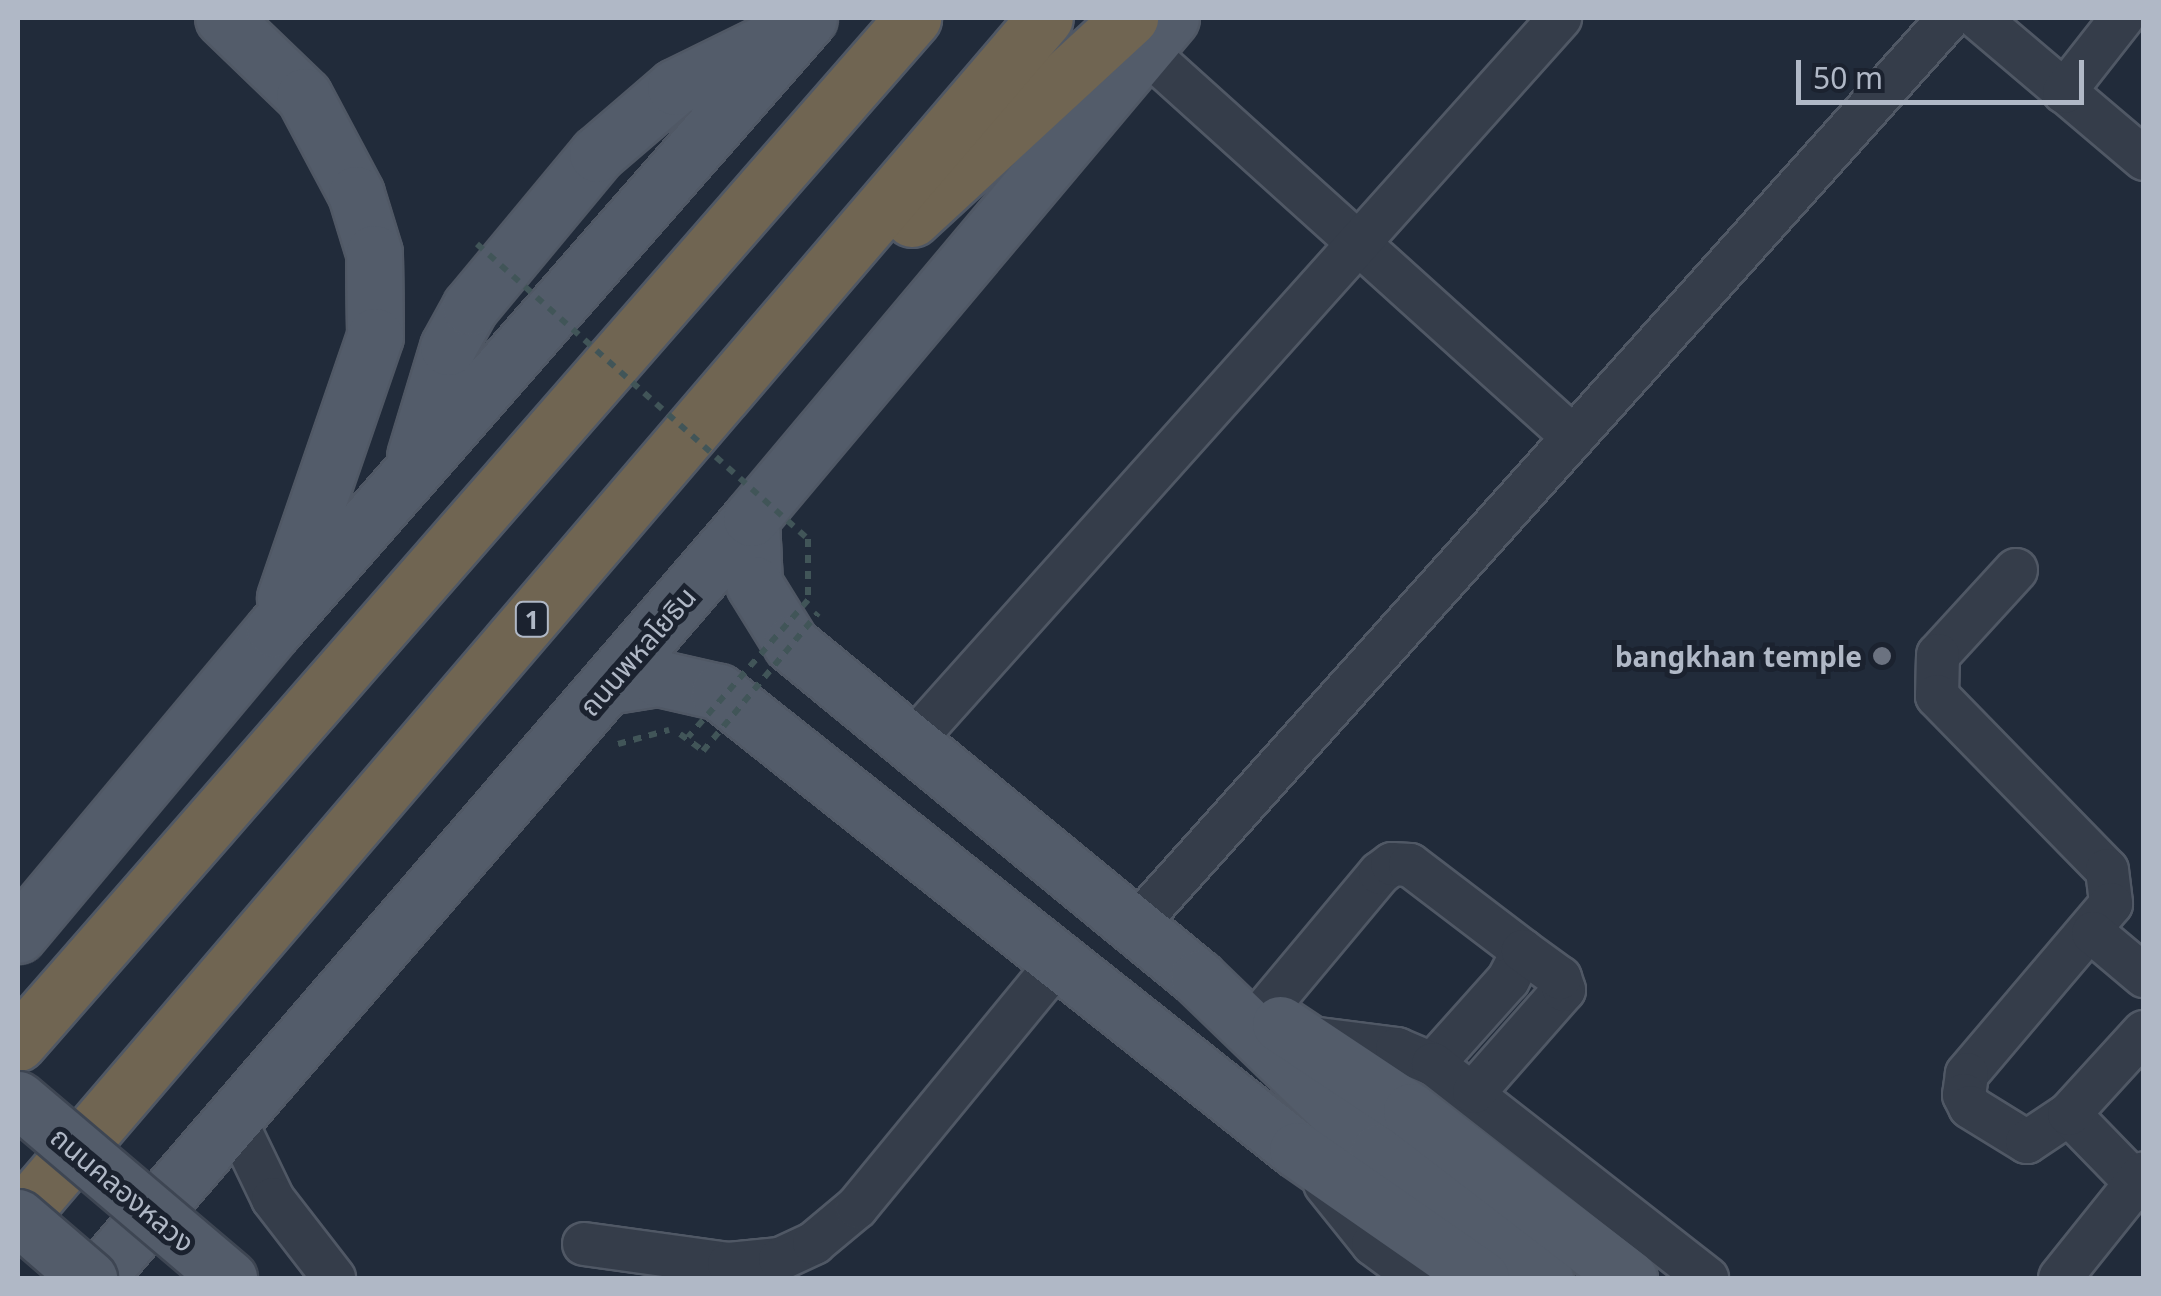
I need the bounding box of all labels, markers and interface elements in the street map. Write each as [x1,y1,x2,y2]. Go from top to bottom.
scale bar [1801,40,2088,102]
text: 50 m [1813,57,1883,98]
street label: ถนนพหลโยธิน [572,580,702,722]
road number: 1 [514,599,550,639]
place label: bangkhan temple [1615,639,1862,673]
marker: bangkhan temple [1871,645,1893,667]
street label: ถนนคลองหลวง [45,1119,201,1259]

